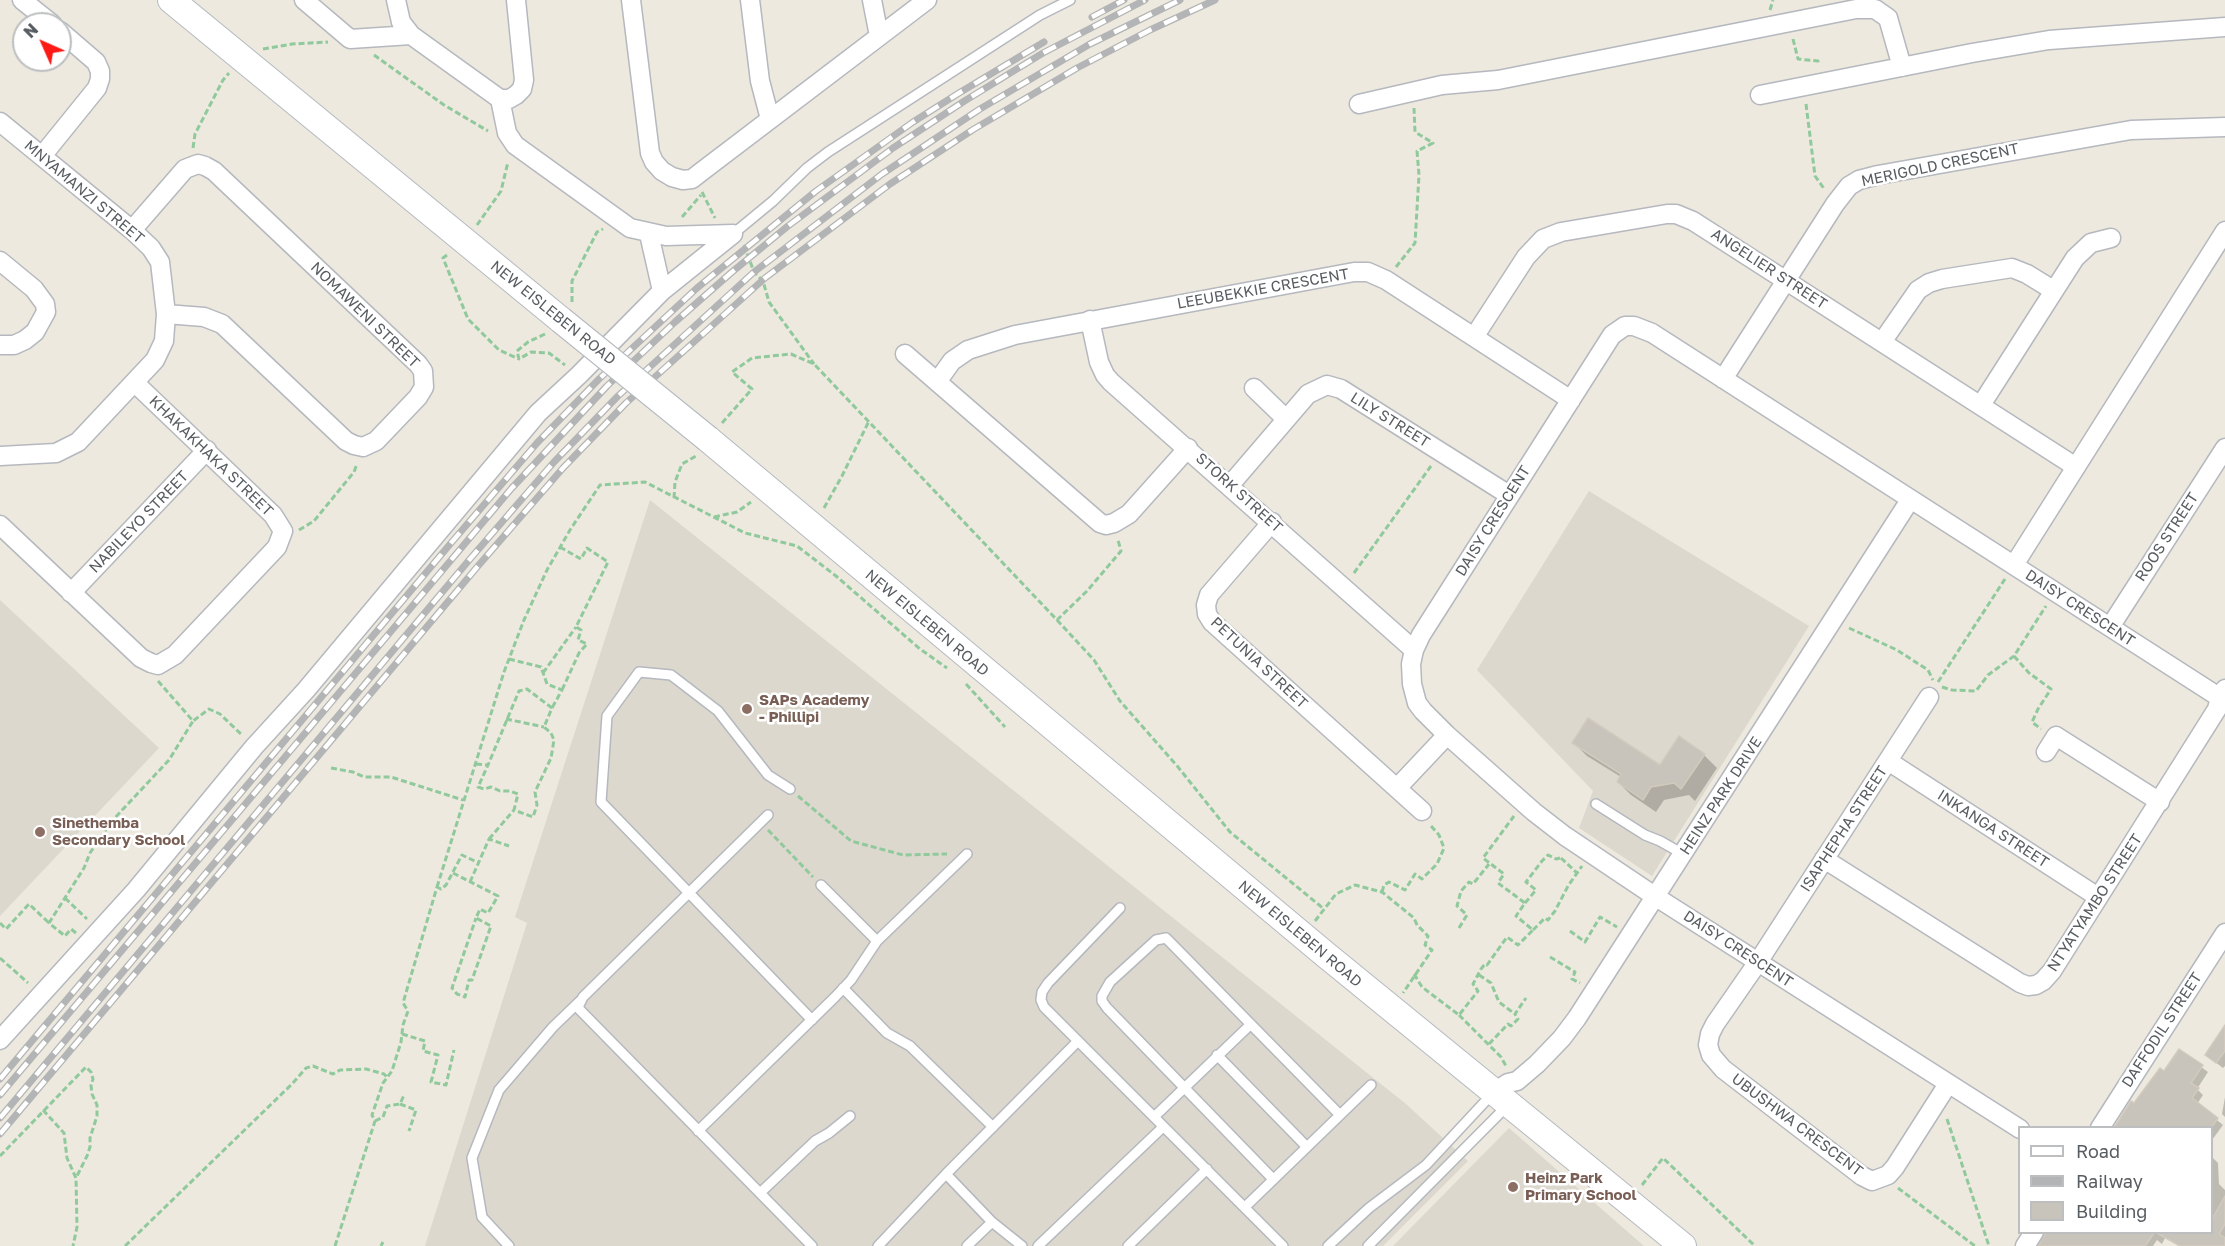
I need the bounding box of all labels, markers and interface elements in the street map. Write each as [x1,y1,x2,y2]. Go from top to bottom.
north arrow [12,12,72,72]
text: N [19,19,42,42]
street label: MNYAMANZI STREET [20,137,148,247]
street label: MERIGOLD CRESCENT [1860,139,2020,191]
street label: ANGELIER STREET [1708,225,1830,313]
street label: NEW EISLEBEN ROAD [487,257,619,369]
street label: NOMAWENI STREET [307,258,423,372]
street label: LEEUBEKKIE CRESCENT [1176,265,1350,313]
street label: LILY STREET [1347,389,1433,451]
street label: KHAKAKHAKA STREET [145,392,277,520]
street label: STORK STREET [1192,449,1286,537]
street label: DAISY CRESCENT [1452,462,1534,580]
street label: NABILEYO STREET [86,467,192,577]
street label: ROOS STREET [2132,489,2202,585]
street label: NEW EISLEBEN ROAD [862,566,992,680]
street label: DAISY CRESCENT [2022,566,2138,650]
street label: PETUNIA STREET [1207,613,1311,713]
place label: SAPs Academy - Phillipi [759,691,869,726]
marker: SAPs Academy - Phillipi [740,702,754,716]
street label: HEINZ PARK DRIVE [1676,734,1766,858]
street label: ISAPHEPHA STREET [1797,763,1891,895]
street label: INKANGA STREET [1934,786,2052,872]
place label: Sinethemba Secondary School [52,814,185,849]
marker: Sinethemba Secondary School [33,825,47,839]
street label: NTYATYAMBO STREET [2044,831,2146,975]
street label: NEW EISLEBEN ROAD [1235,877,1365,991]
street label: DAISY CRESCENT [1680,907,1796,991]
street label: DAFFODIL STREET [2118,969,2206,1091]
street label: UBUSHWA CRESCENT [1728,1070,1866,1180]
legend [2018,1126,2213,1234]
text: Road [2076,1140,2120,1162]
place label: Heinz Park Primary School [1525,1169,1637,1204]
text: Railway [2076,1170,2143,1192]
marker: Heinz Park Primary School [1506,1180,1520,1194]
text: Building [2076,1200,2147,1222]

